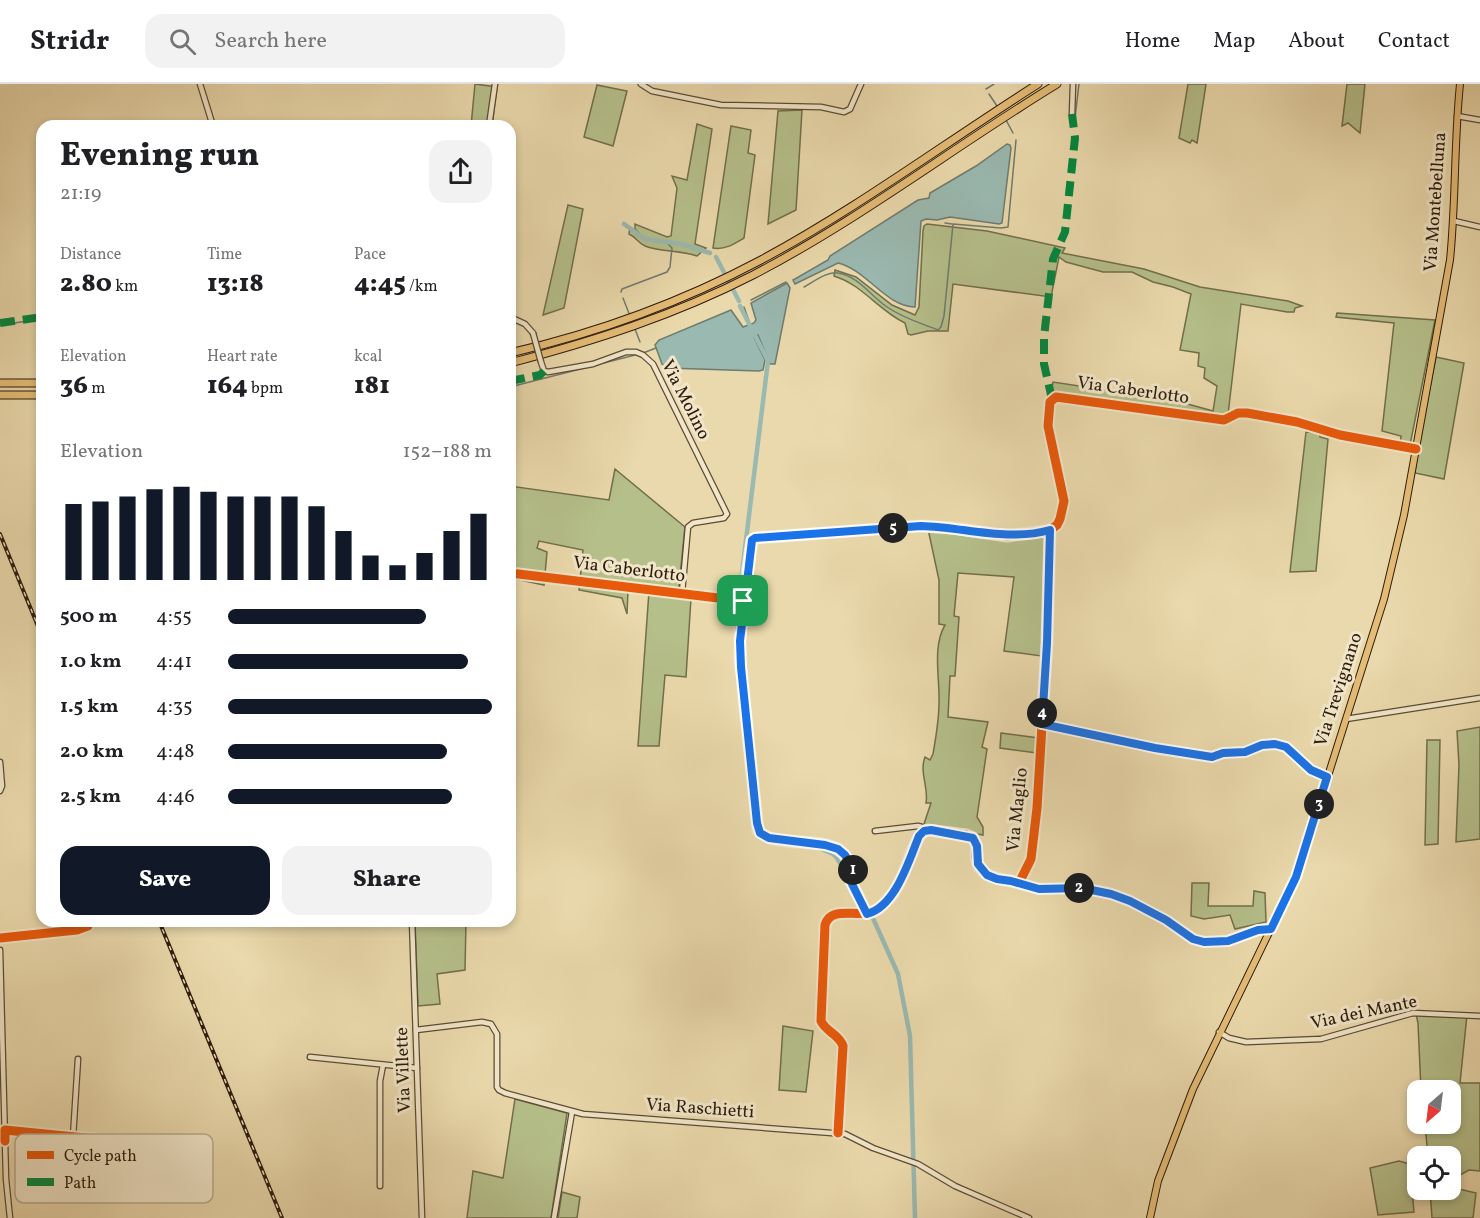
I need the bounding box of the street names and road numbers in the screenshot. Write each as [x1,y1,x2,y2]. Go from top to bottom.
street label: Via Montebelluna [1419,131,1453,273]
street label: Via Molino [654,356,716,444]
street label: Via Caberlotto [1075,371,1191,411]
street label: Via Caberlotto [571,551,687,589]
street label: Via Trevignano [1309,630,1369,750]
street label: Via Maglio [1001,767,1035,853]
street label: Via dei Mante [1308,990,1420,1036]
street label: Via Villette [390,1027,418,1113]
street label: Via Raschietti [645,1093,755,1125]

